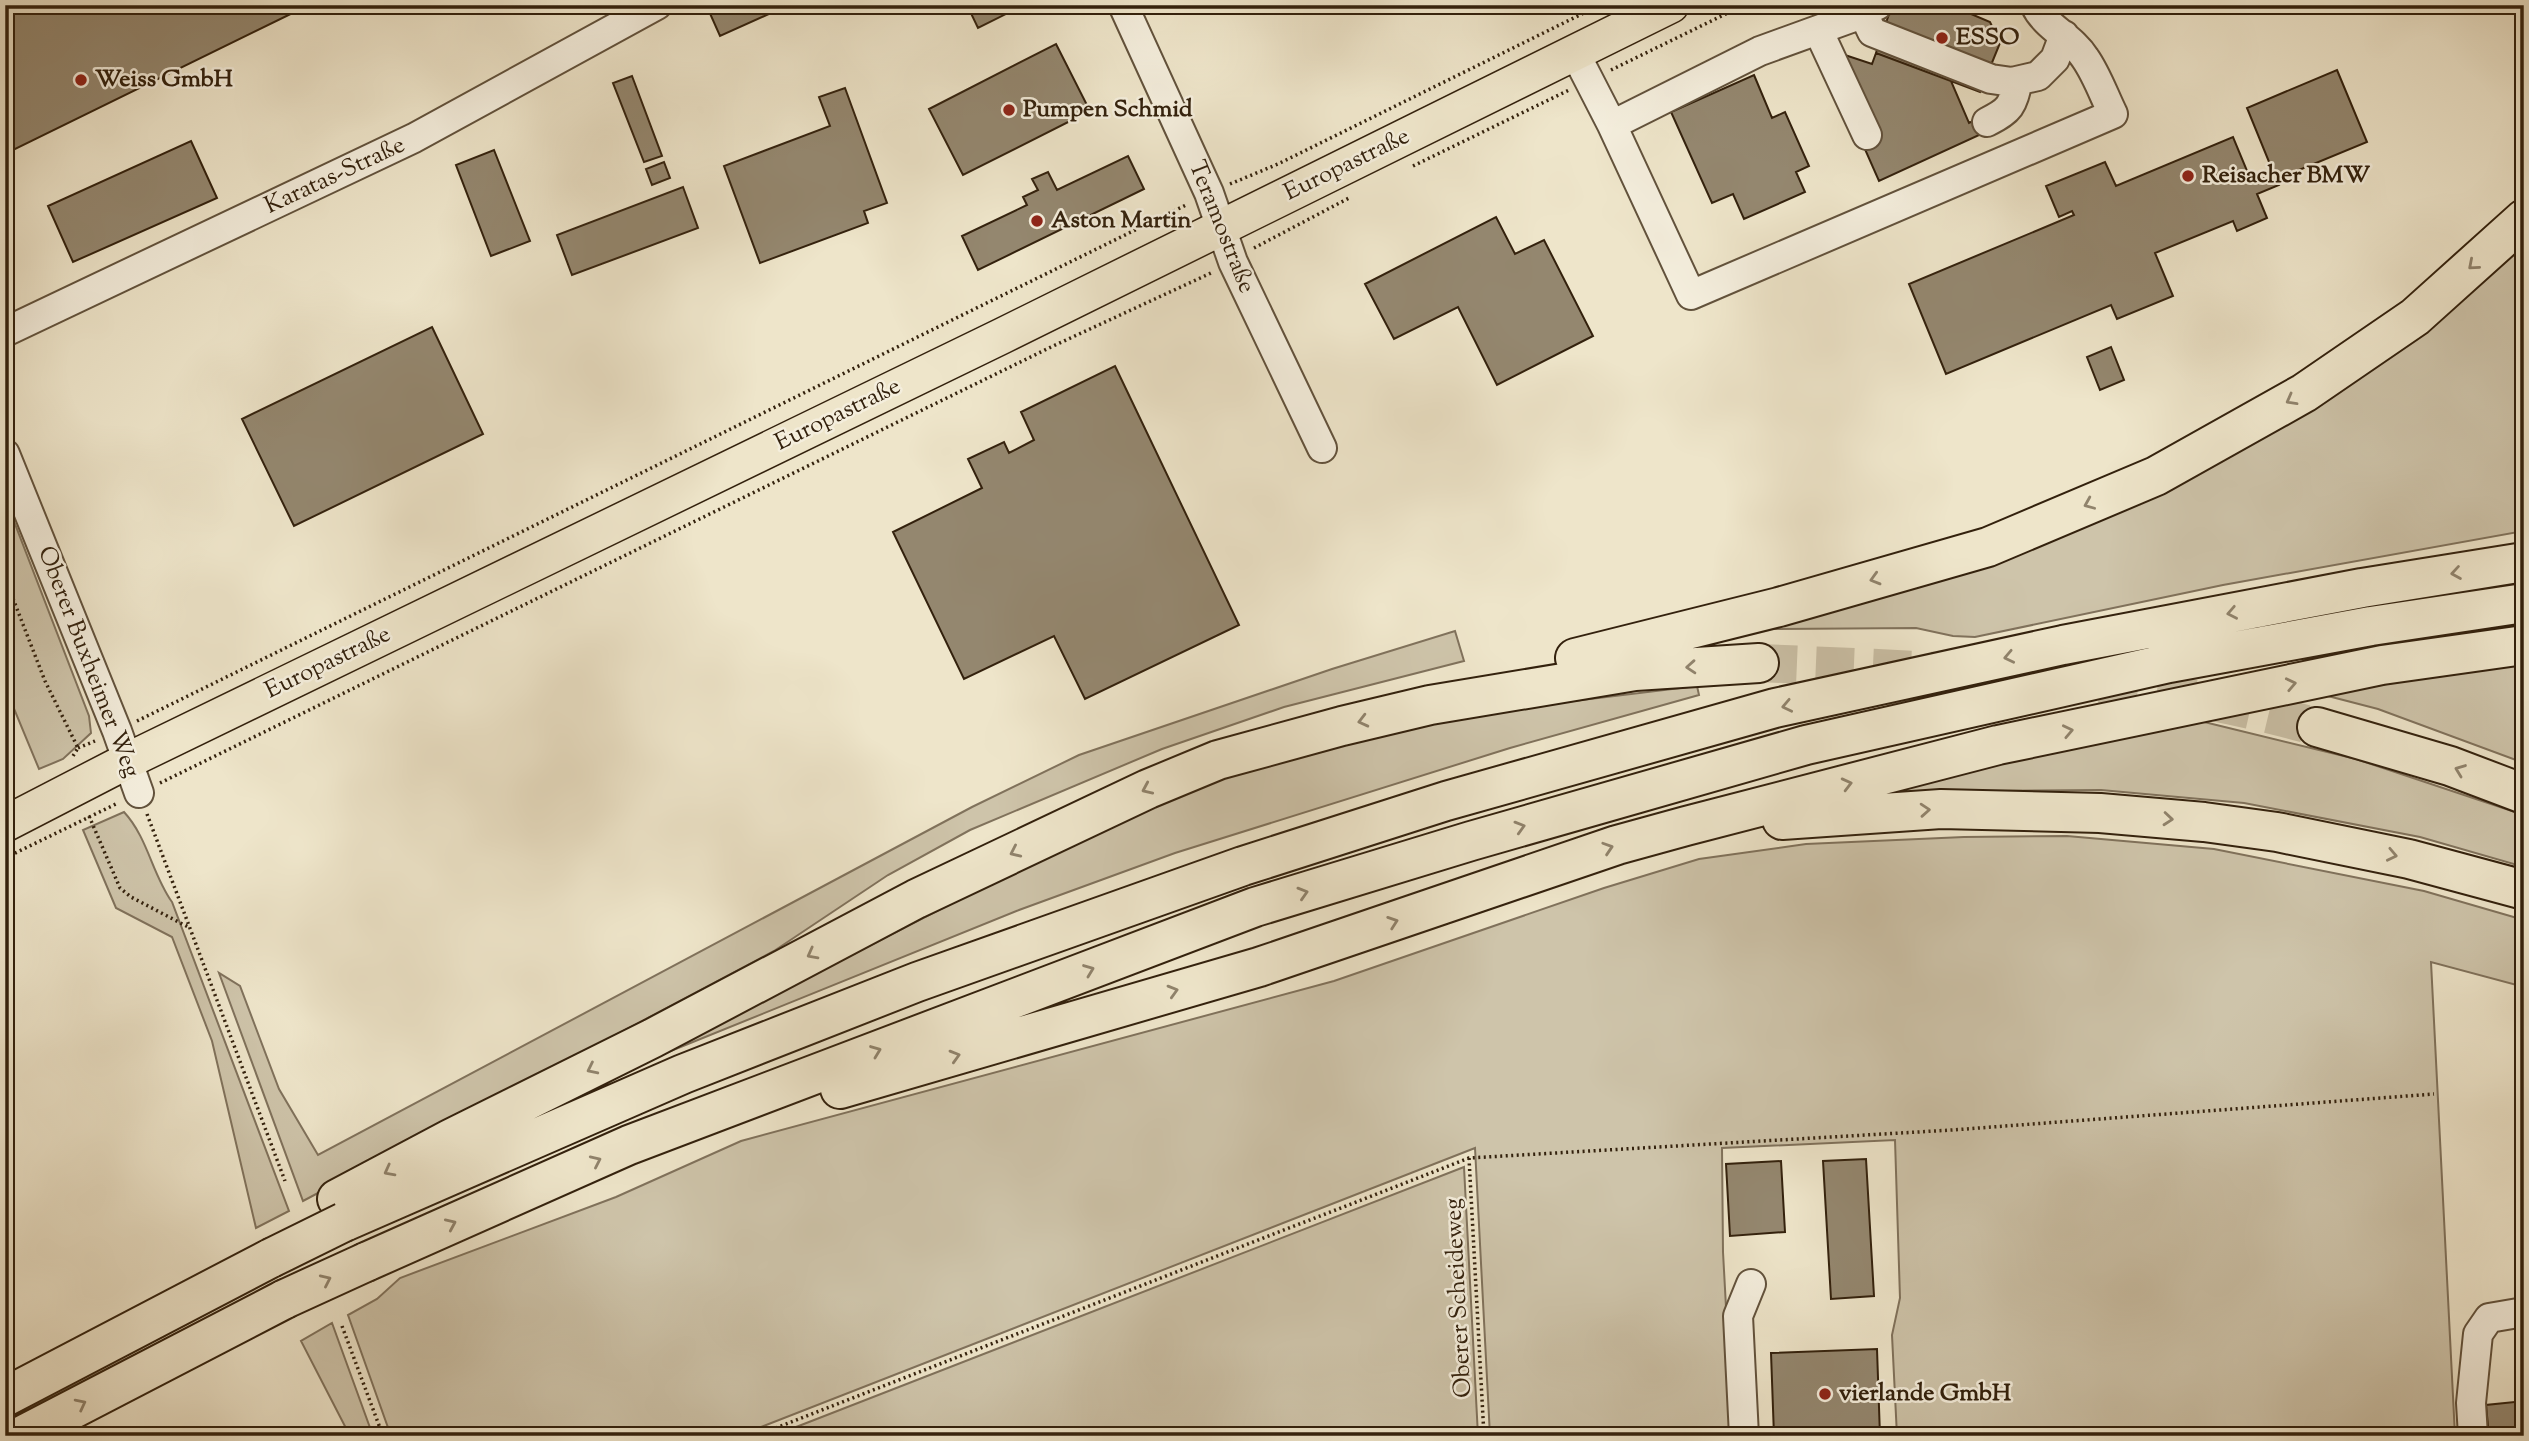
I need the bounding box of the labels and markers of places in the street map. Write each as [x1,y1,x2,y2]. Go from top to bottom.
place label: ESSO [1956,21,2020,55]
marker: ESSO [1934,30,1950,46]
place label: Weiss GmbH [95,63,233,97]
marker: Weiss GmbH [73,72,89,88]
place label: Pumpen Schmid [1023,93,1193,127]
marker: Pumpen Schmid [1001,102,1017,118]
place label: Reisacher BMW [2202,159,2370,193]
marker: Reisacher BMW [2180,168,2196,184]
place label: Aston Martin [1051,204,1192,238]
marker: Aston Martin [1029,213,1045,229]
place label: vierlande GmbH [1839,1377,2011,1411]
marker: vierlande GmbH [1817,1386,1833,1402]

